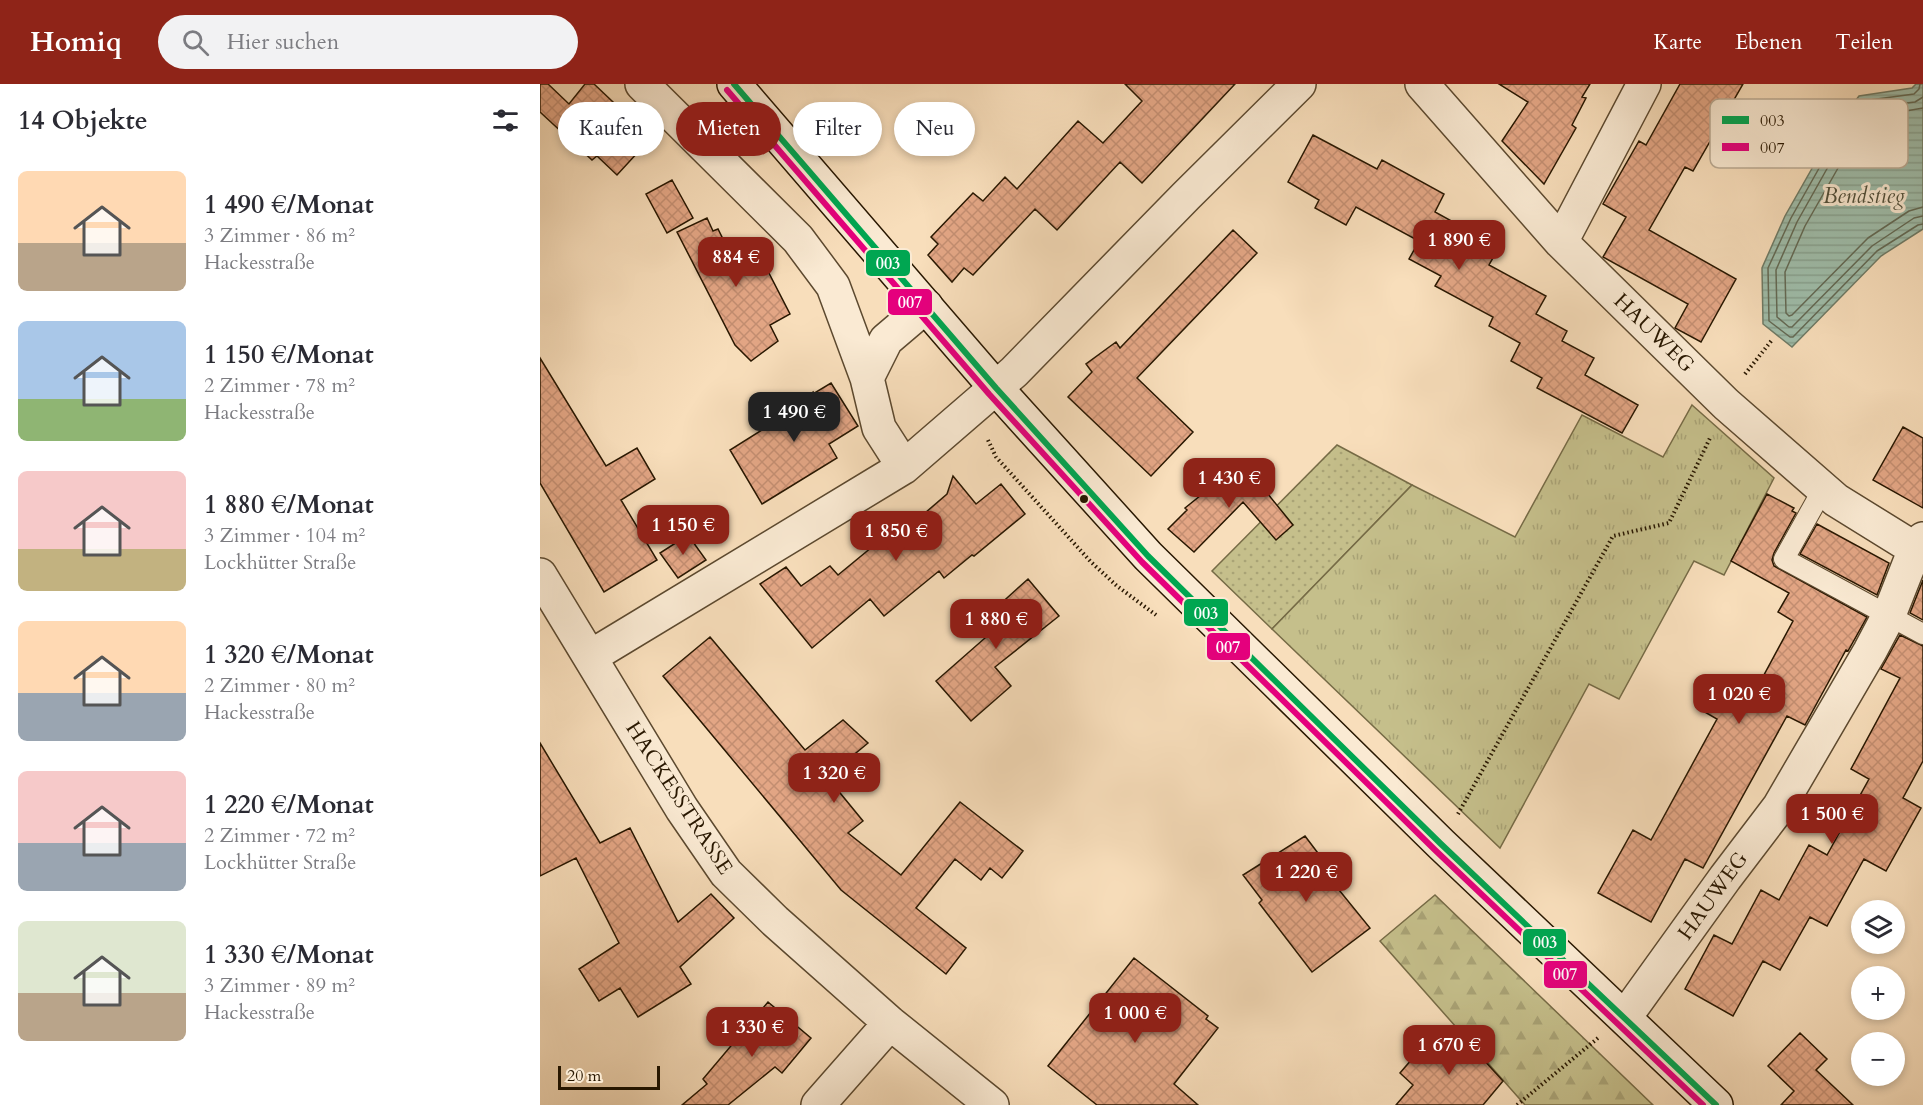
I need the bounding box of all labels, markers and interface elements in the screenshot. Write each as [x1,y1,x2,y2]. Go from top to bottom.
search box [158,15,578,69]
text: Homiq [30,23,122,61]
icon: search [179,26,212,59]
text: Hier suchen [227,27,339,57]
text: Karte [1654,28,1702,57]
text: Ebenen [1735,28,1802,57]
text: Teilen [1835,28,1893,57]
legend [1710,99,1908,168]
chip: Kaufen [558,102,664,156]
chip: Mieten [676,102,781,156]
chip: Filter [793,102,882,156]
chip: Neu [894,102,975,156]
text: 14 Objekte [18,103,148,138]
icon: filters [489,104,522,137]
text: 003 [1760,110,1785,132]
text: 007 [1760,137,1785,159]
water label: Bendstieg [1823,181,1905,211]
text: 1 490 €/Monat [204,187,374,222]
icon: home [66,195,138,267]
pin: 1 890 € [1404,220,1514,271]
text: 3 Zimmer · 86 m² [204,222,355,249]
text: 1 890 € [1427,226,1491,253]
pin: 884 € [694,237,778,288]
text: 884 € [712,243,760,270]
text: Hackesstraße [204,249,315,276]
line badge: 003 [865,249,911,277]
text: 003 [876,253,900,275]
street label: HAUWEG [1607,287,1701,379]
line badge: 007 [887,288,933,316]
text: 007 [898,292,922,314]
text: 1 150 €/Monat [204,337,374,372]
icon: home [66,345,138,417]
text: 2 Zimmer · 78 m² [204,372,355,399]
pin: 1 490 € [739,392,849,443]
text: 1 490 € [762,398,826,425]
text: Hackesstraße [204,399,315,426]
pin: 1 430 € [1174,458,1284,509]
text: 1 430 € [1197,464,1261,491]
text: 1 880 €/Monat [204,487,374,522]
unlabelled marker [1078,493,1090,505]
icon: home [66,495,138,567]
pin: 1 150 € [628,505,738,556]
text: 1 150 € [651,511,715,538]
pin: 1 850 € [841,511,951,562]
text: 1 850 € [864,517,928,544]
text: 3 Zimmer · 104 m² [204,522,365,549]
text: Lockhütter Straße [204,549,356,576]
line badge: 003 [1183,598,1229,627]
pin: 1 880 € [941,599,1051,650]
text: 003 [1194,603,1218,625]
text: 1 880 € [964,605,1028,632]
line badge: 007 [1206,632,1251,661]
text: 1 320 €/Monat [204,637,374,672]
text: 007 [1216,637,1240,659]
icon: home [66,645,138,717]
text: 2 Zimmer · 80 m² [204,672,355,699]
pin: 1 020 € [1684,674,1794,725]
text: 1 020 € [1707,680,1771,707]
text: Hackesstraße [204,699,315,726]
street label: HACKESSTRASSE [619,716,739,880]
pin: 1 320 € [779,753,889,804]
text: 1 320 € [802,759,866,786]
text: 1 220 €/Monat [204,787,374,822]
pin: 1 500 € [1777,794,1887,845]
icon: home [66,795,138,867]
text: 1 500 € [1800,800,1864,827]
text: 2 Zimmer · 72 m² [204,822,355,849]
street label: HAUWEG [1671,846,1755,946]
text: Lockhütter Straße [204,849,356,876]
pin: 1 220 € [1251,852,1361,903]
text: 1 220 € [1274,858,1338,885]
map controls [1851,900,1905,1086]
button: layers [1851,900,1905,954]
line badge: 003 [1522,928,1567,957]
text: 003 [1533,932,1557,954]
text: 1 330 €/Monat [204,937,374,972]
icon: home [66,945,138,1017]
line badge: 007 [1543,960,1588,989]
text: 007 [1553,964,1577,986]
button: + [1851,966,1905,1020]
text: 3 Zimmer · 89 m² [204,972,355,999]
pin: 1 000 € [1080,993,1190,1044]
text: Hackesstraße [204,999,315,1026]
text: 1 000 € [1103,999,1167,1026]
pin: 1 330 € [697,1007,807,1058]
text: 1 330 € [720,1013,784,1040]
pin: 1 670 € [1394,1025,1504,1076]
text: 1 670 € [1417,1031,1481,1058]
button: − [1851,1032,1905,1086]
scale bar [558,1063,660,1090]
text: 20 m [567,1065,601,1087]

